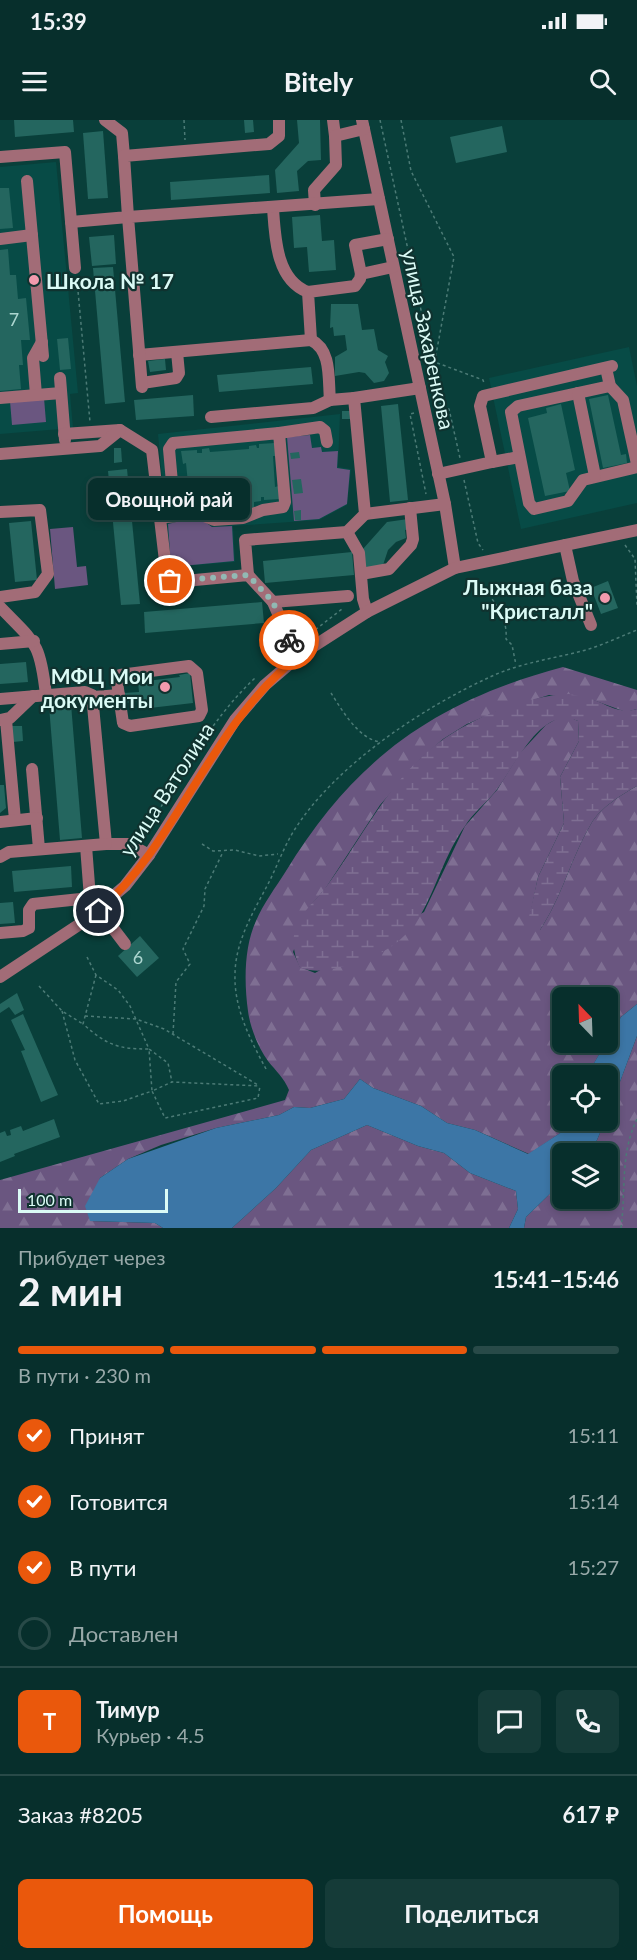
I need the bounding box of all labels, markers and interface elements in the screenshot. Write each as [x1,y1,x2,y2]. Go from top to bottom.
text: 15:39 [30,8,87,35]
icon: menu [18,65,51,98]
text: Bitely [284,65,353,98]
icon: search [586,65,619,98]
street label: улица Захаренкова [398,246,460,432]
place label: Школа № 17 [46,268,174,293]
marker: Школа № 17 [27,273,41,287]
house number: 7 [9,308,19,330]
callout: Овощной рай [89,479,251,521]
text: Овощной рай [105,487,233,511]
pin [144,555,195,606]
icon: bag [153,564,186,597]
place label: Лыжная база "Кристалл" [462,574,593,623]
marker: Лыжная база "Кристалл" [598,591,612,605]
courier [259,610,319,670]
icon: bike [273,624,306,657]
place label: МФЦ Мои документы [41,663,153,712]
marker: МФЦ Мои документы [158,680,172,694]
street label: улица Ватолина [113,717,219,861]
pin [73,885,124,936]
icon: home [82,894,115,927]
house number: 6 [133,946,143,968]
north arrow [552,987,618,1053]
map controls [552,987,618,1209]
button: locate [552,1065,618,1131]
button: layers [552,1143,618,1209]
scale bar [18,1186,168,1214]
text: 100 m [27,1190,72,1209]
text: Прибудет через [18,1245,165,1269]
text: 15:41–15:46 [493,1266,619,1293]
text: 2 мин [18,1268,123,1314]
text: В пути · 230 m [18,1363,151,1387]
icon: check [18,1419,51,1452]
text: Принят [69,1422,144,1449]
text: 15:11 [568,1423,619,1447]
icon: check [18,1485,51,1518]
text: Готовится [69,1488,168,1515]
text: 15:14 [568,1489,619,1513]
icon: check [18,1551,51,1584]
text: В пути [69,1554,136,1581]
text: 15:27 [568,1555,619,1579]
text: Доставлен [69,1620,178,1647]
button: chat [478,1690,541,1753]
button: phone [556,1690,619,1753]
text: Тимур [96,1696,160,1723]
text: Т [43,1708,56,1735]
text: Курьер · 4.5 [96,1723,205,1747]
text: Заказ #8205 [18,1801,143,1828]
text: 617 ₽ [563,1801,619,1828]
button: Помощь [18,1879,313,1948]
button: Поделиться [325,1879,619,1948]

